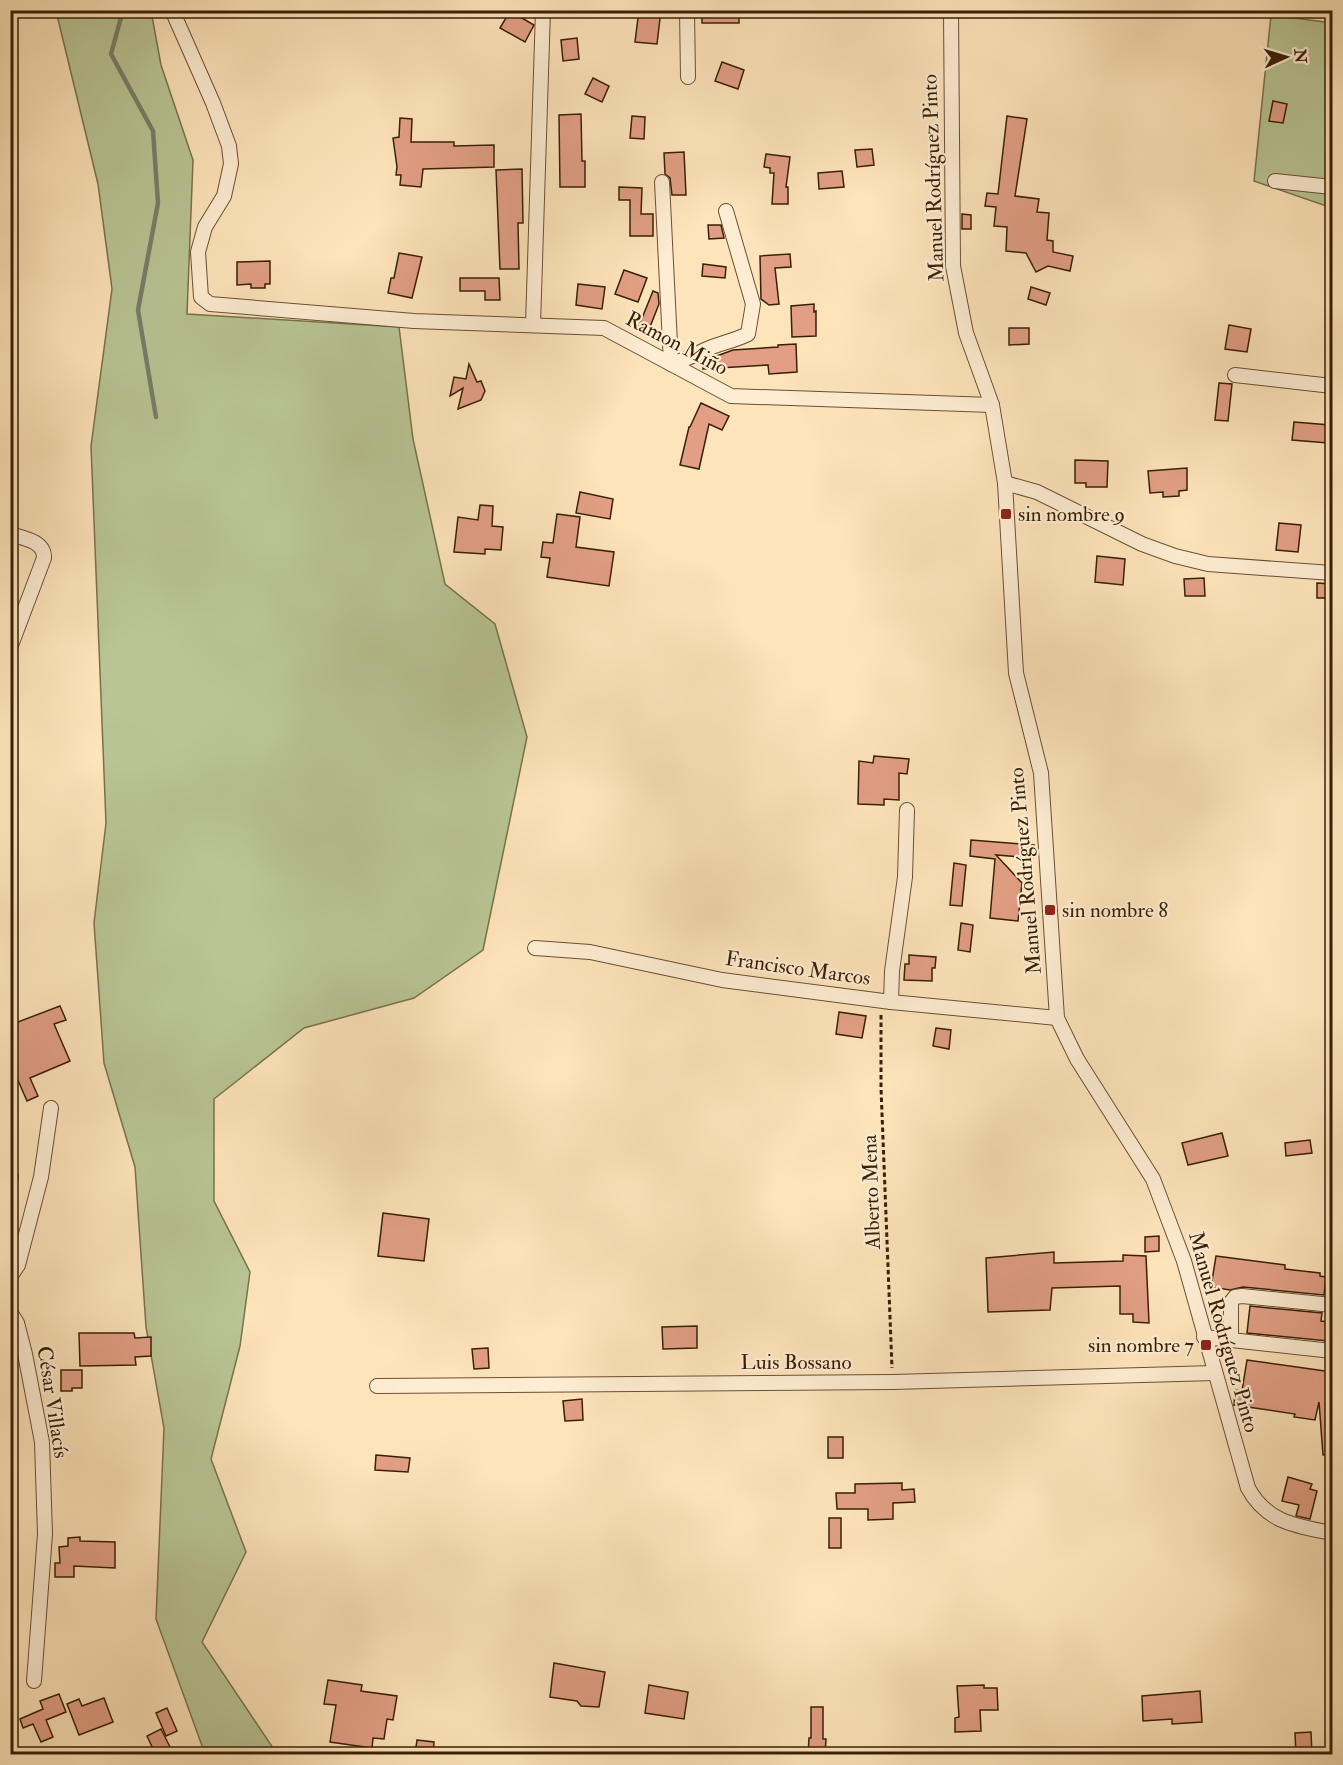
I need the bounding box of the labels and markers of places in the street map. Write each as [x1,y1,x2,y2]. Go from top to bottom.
place label: sin nombre 9 [1018,501,1125,528]
marker: sin nombre 9 [999,507,1013,521]
place label: sin nombre 8 [1062,897,1168,924]
marker: sin nombre 8 [1043,903,1057,917]
place label: sin nombre 7 [1088,1332,1194,1359]
marker: sin nombre 7 [1199,1338,1213,1352]

